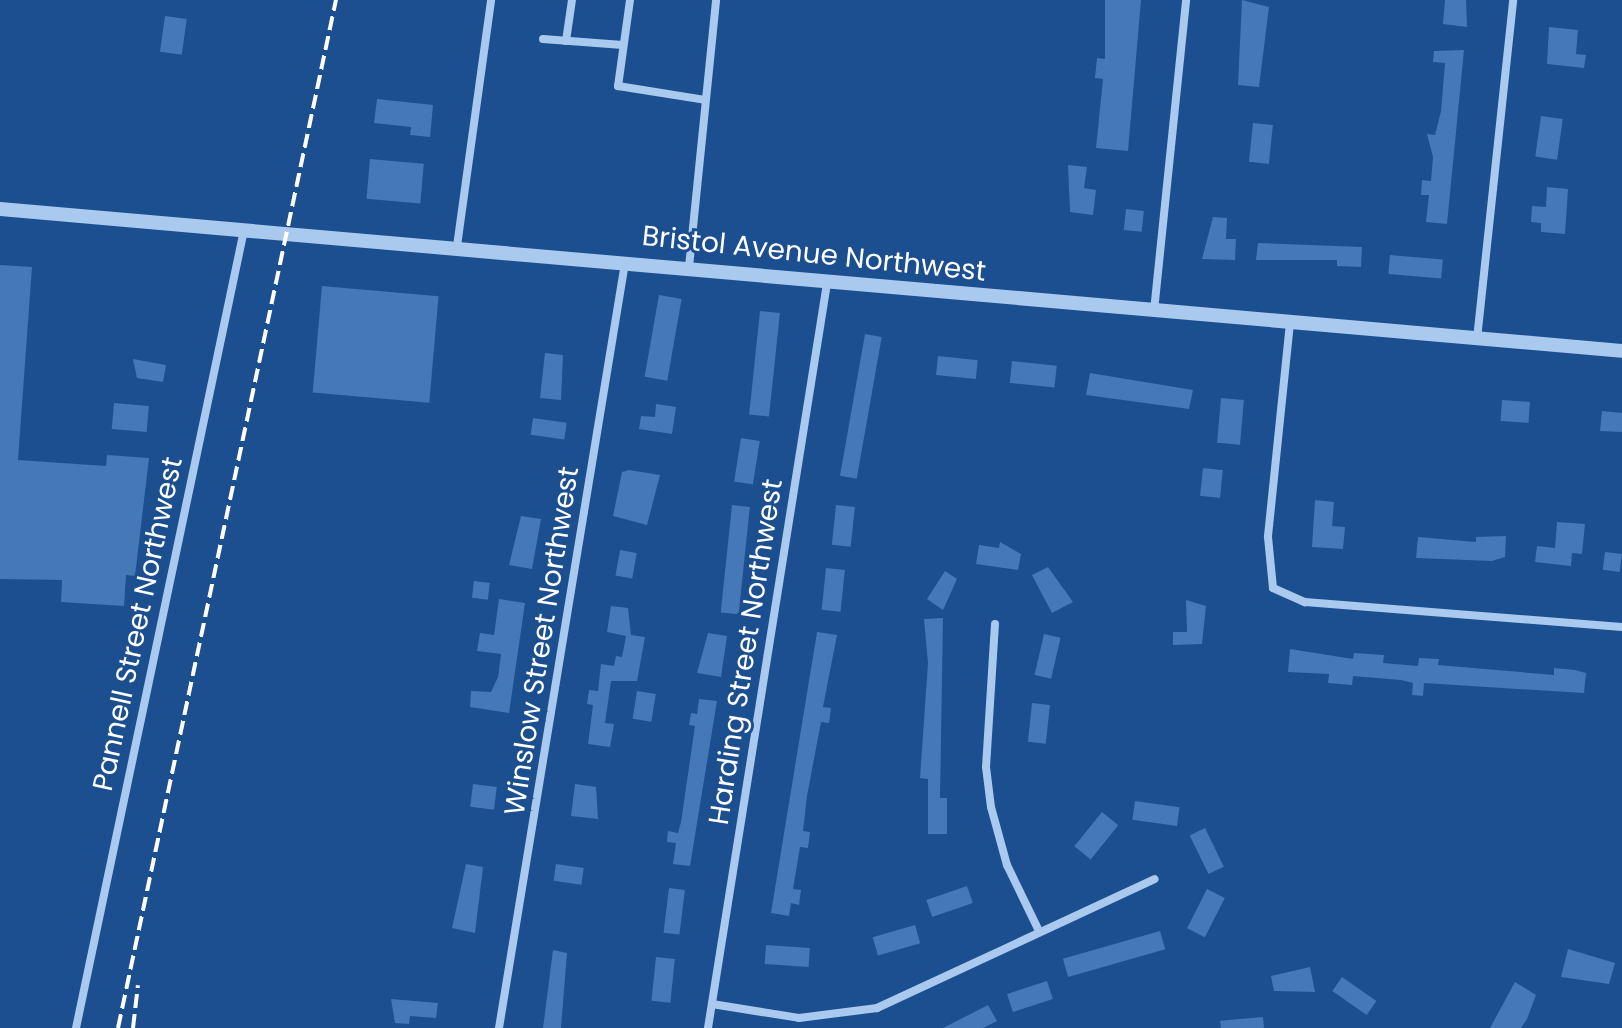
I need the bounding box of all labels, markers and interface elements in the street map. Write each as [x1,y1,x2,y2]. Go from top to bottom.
street label: Bristol Avenue Northwest [640,219,988,289]
street label: Pannell Street Northwest [86,454,190,794]
street label: Winslow Street Northwest [498,464,586,818]
street label: Harding Street Northwest [702,477,790,827]

